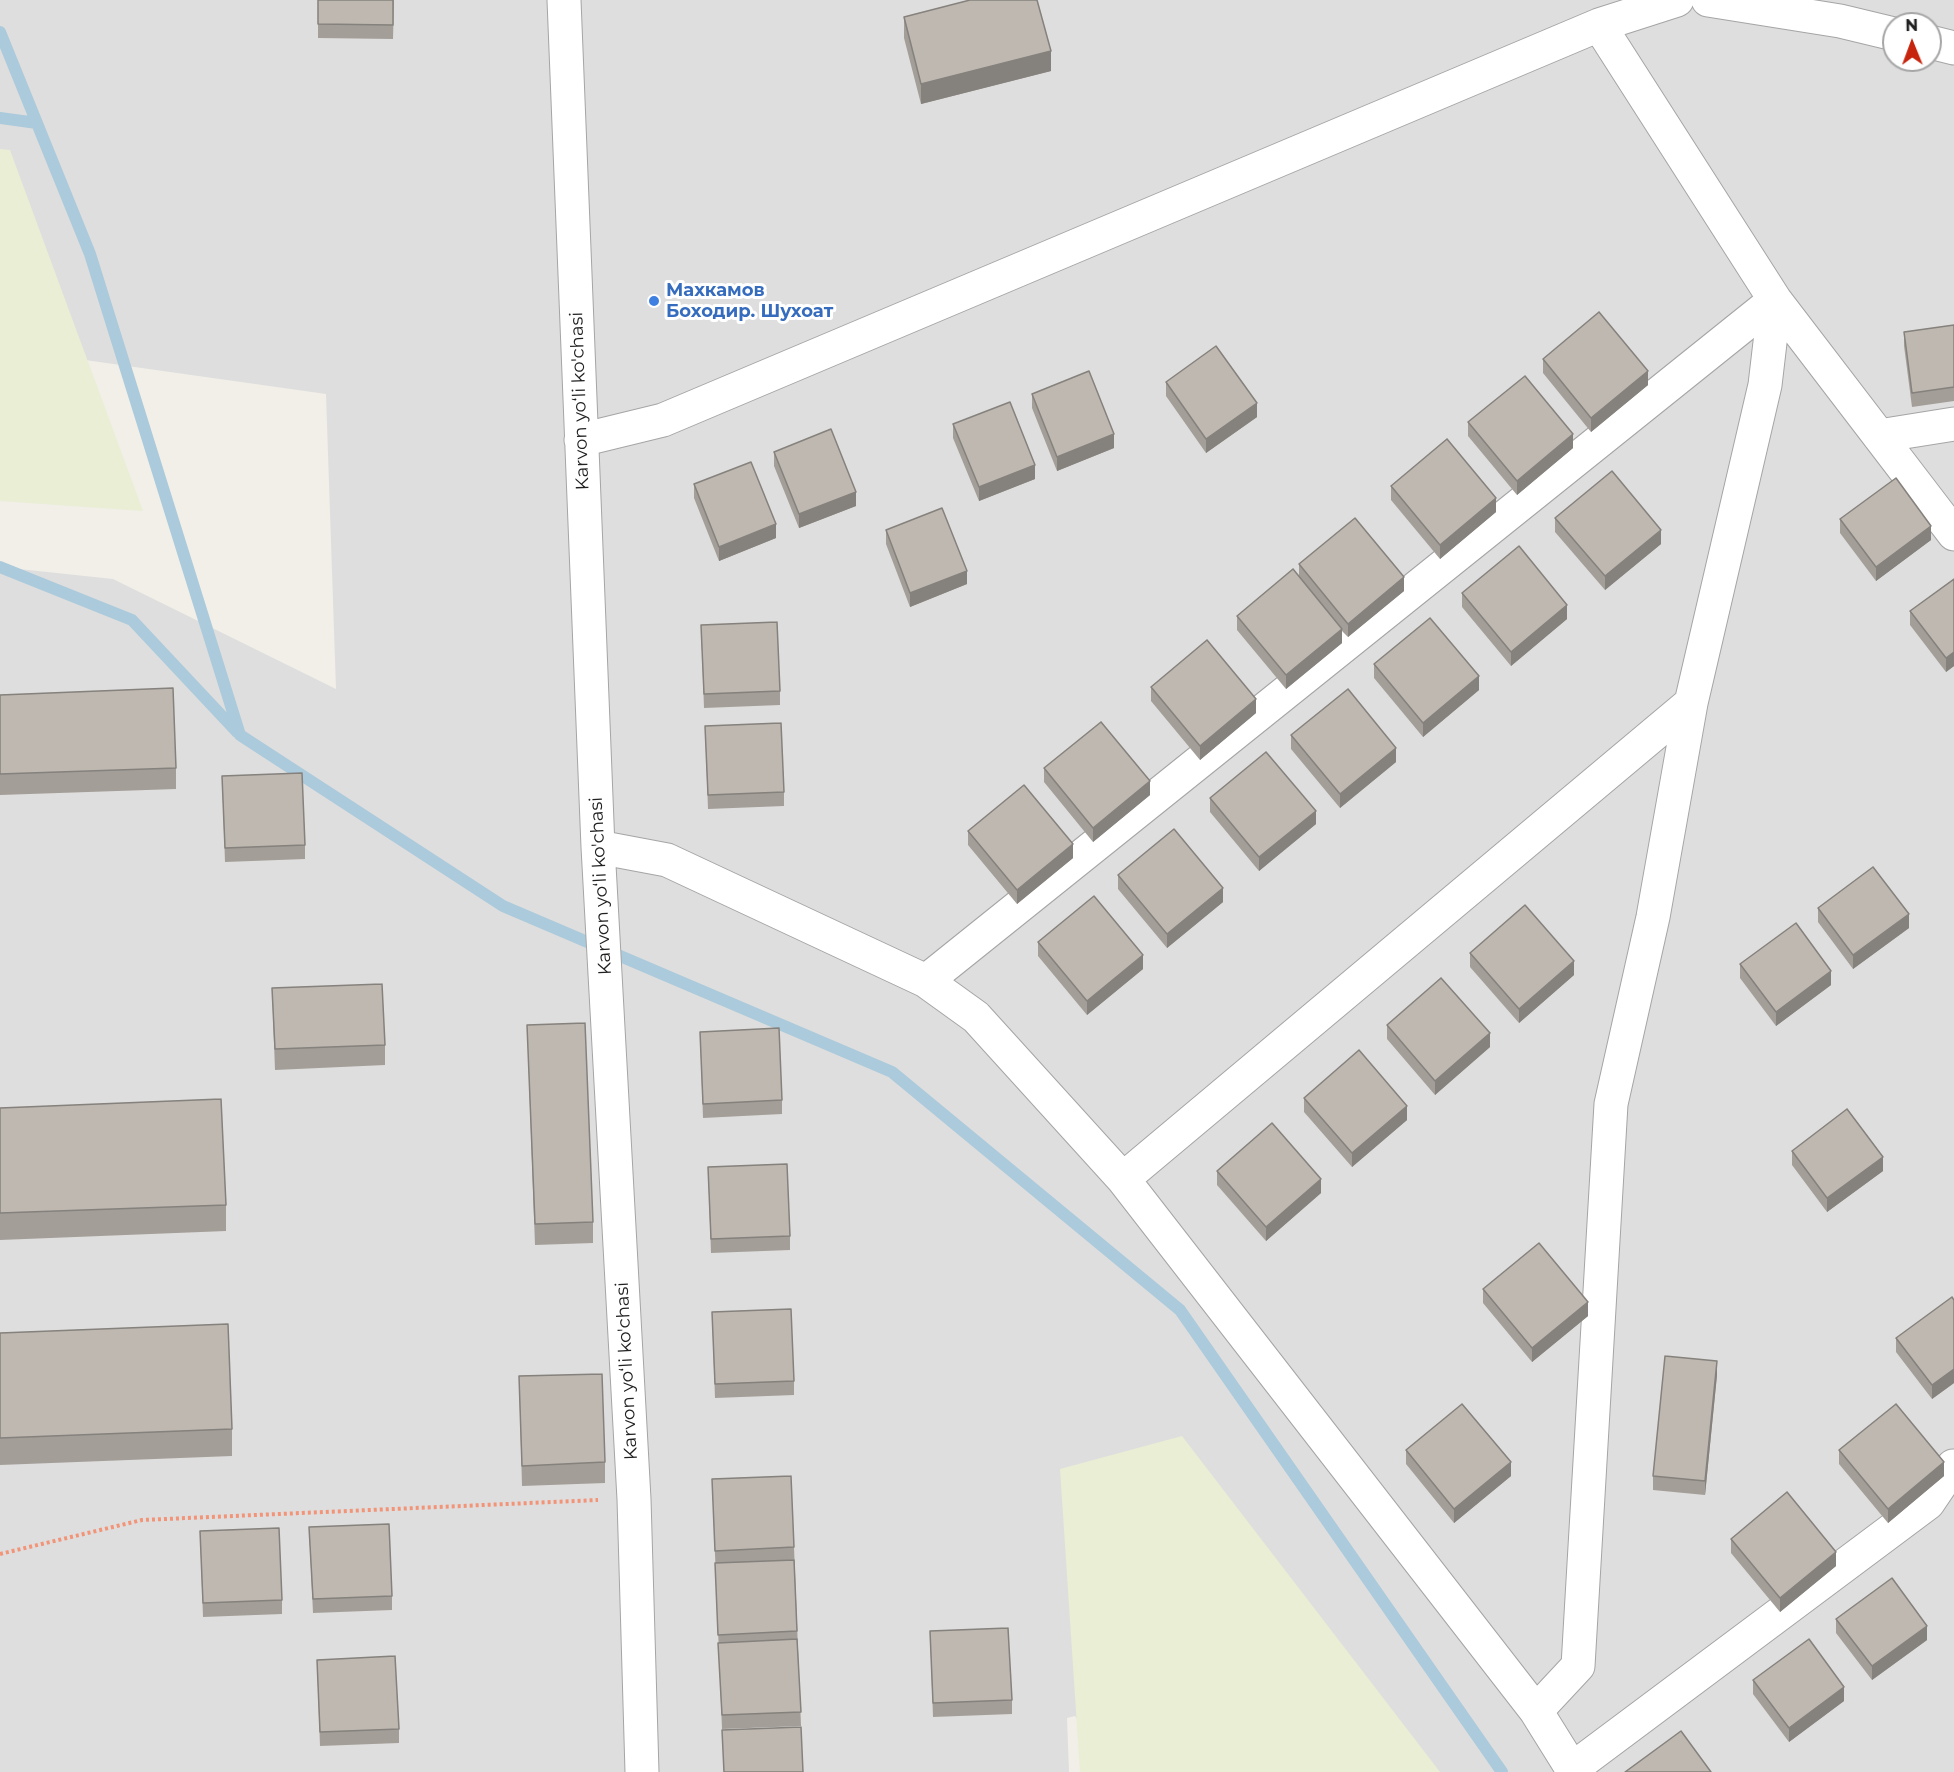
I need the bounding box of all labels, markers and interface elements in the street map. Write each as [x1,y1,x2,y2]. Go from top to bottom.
north arrow [1882,12,1942,72]
text: N [1905,16,1918,35]
place label: Махкамов Боходир. Шухоат [666,280,833,322]
marker: Махкамов Боходир. Шухоат [647,294,661,308]
street label: Karvon yo‘li ko'chasi [566,312,594,490]
street label: Karvon yo‘li ko'chasi [586,796,616,976]
street label: Karvon yo‘li ko'chasi [612,1281,642,1461]

